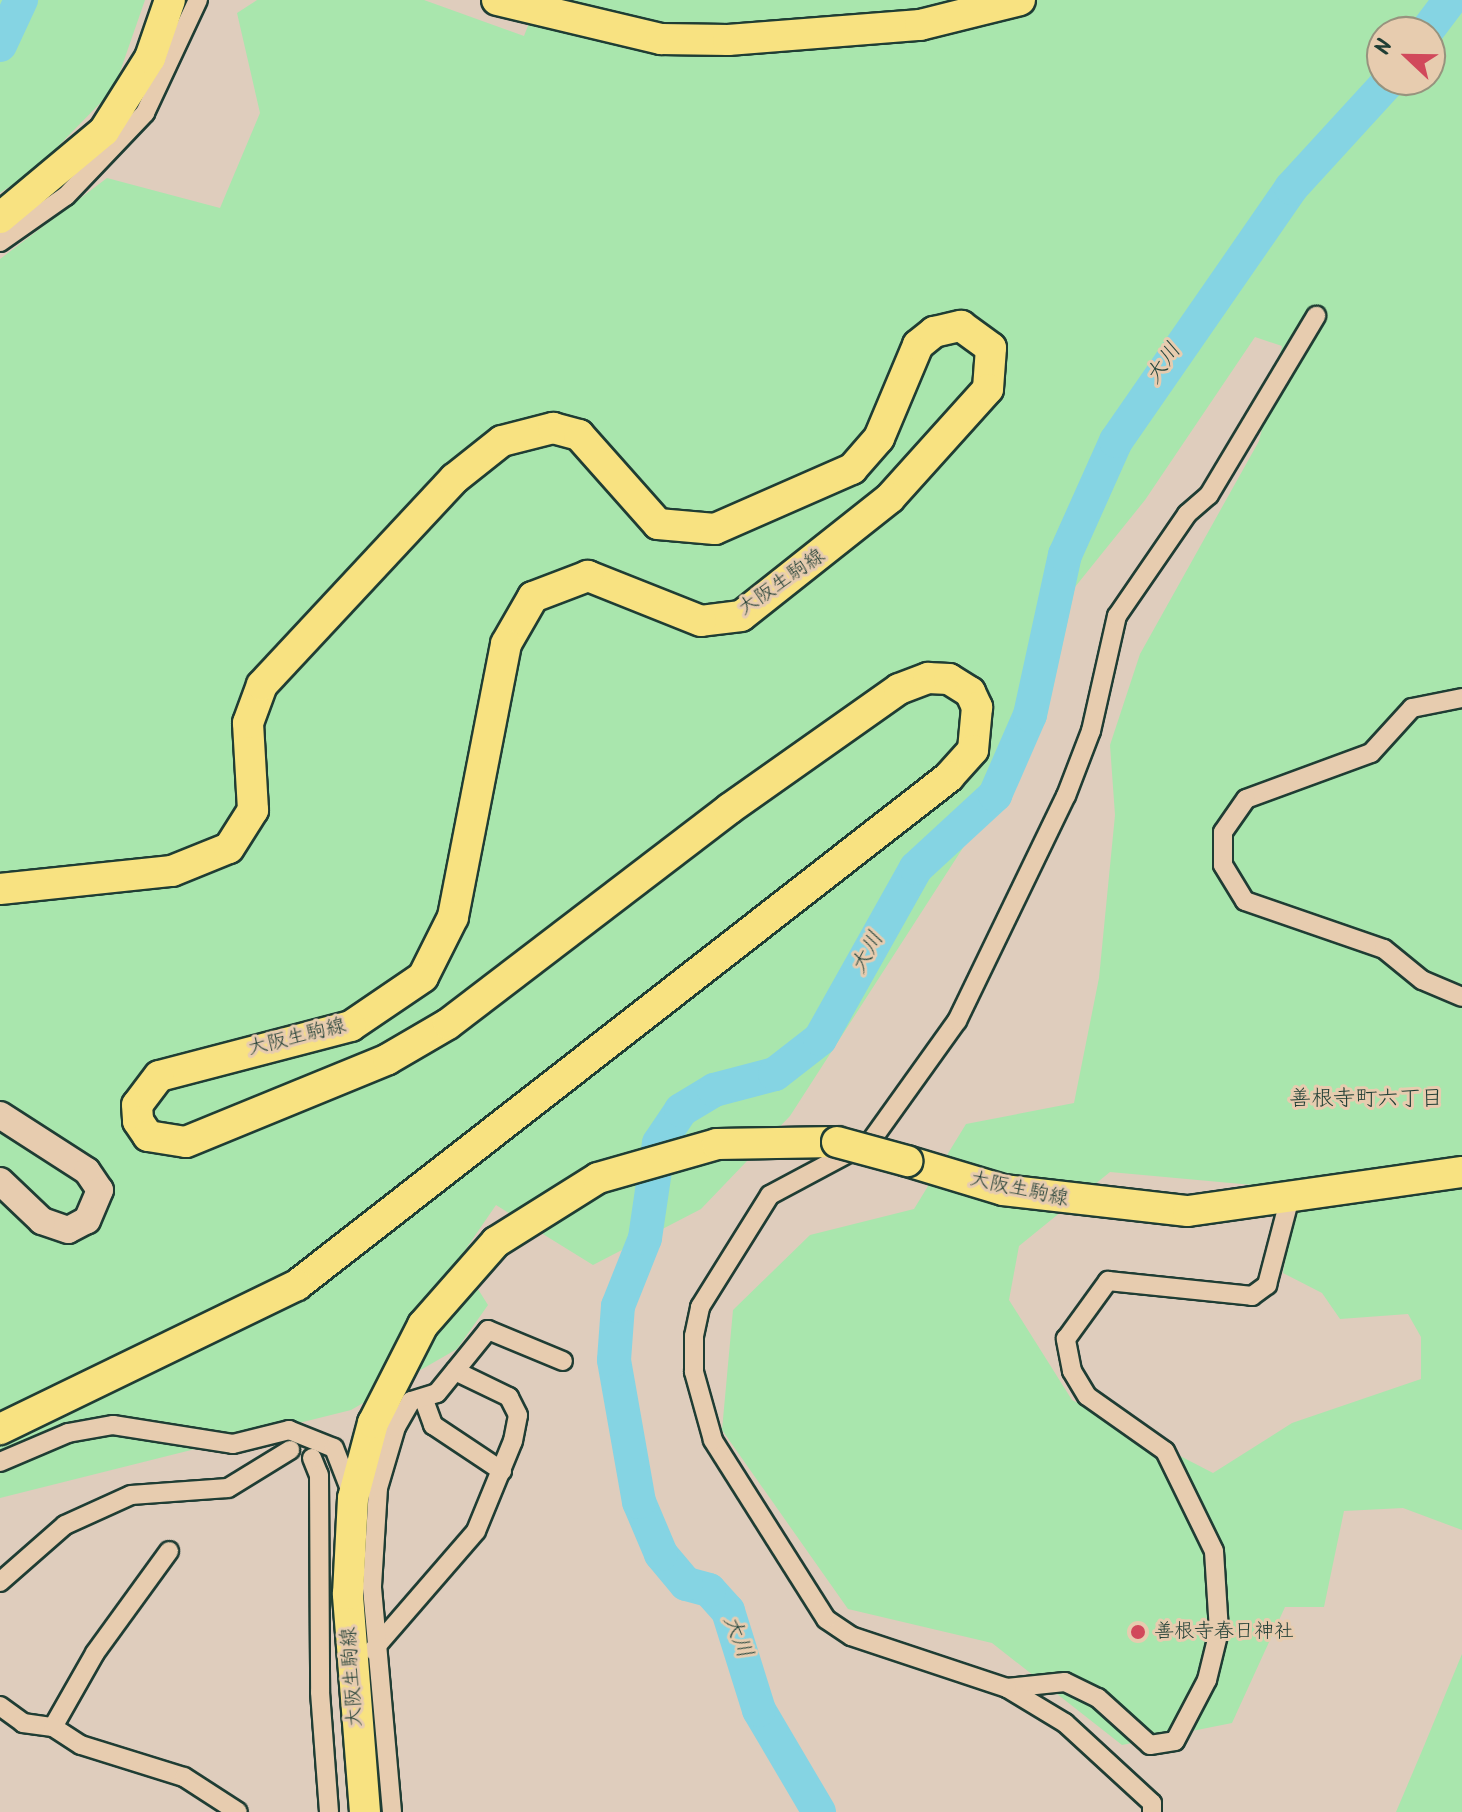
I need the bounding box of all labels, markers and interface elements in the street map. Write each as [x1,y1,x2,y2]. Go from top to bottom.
north arrow [1366,16,1446,96]
text: N [1366,35,1404,61]
water label: 大川 [1141,338,1187,390]
street label: 大阪生駒線 [734,544,830,622]
water label: 大川 [846,927,890,979]
street label: 大阪生駒線 [246,1014,348,1062]
district label: 善根寺町六丁目 [1289,1087,1443,1113]
street label: 大阪生駒線 [968,1168,1070,1212]
water label: 大川 [717,1612,757,1662]
place label: 善根寺春日神社 [1154,1620,1294,1644]
marker: 善根寺春日神社 [1129,1623,1147,1641]
street label: 大阪生駒線 [338,1626,368,1728]

